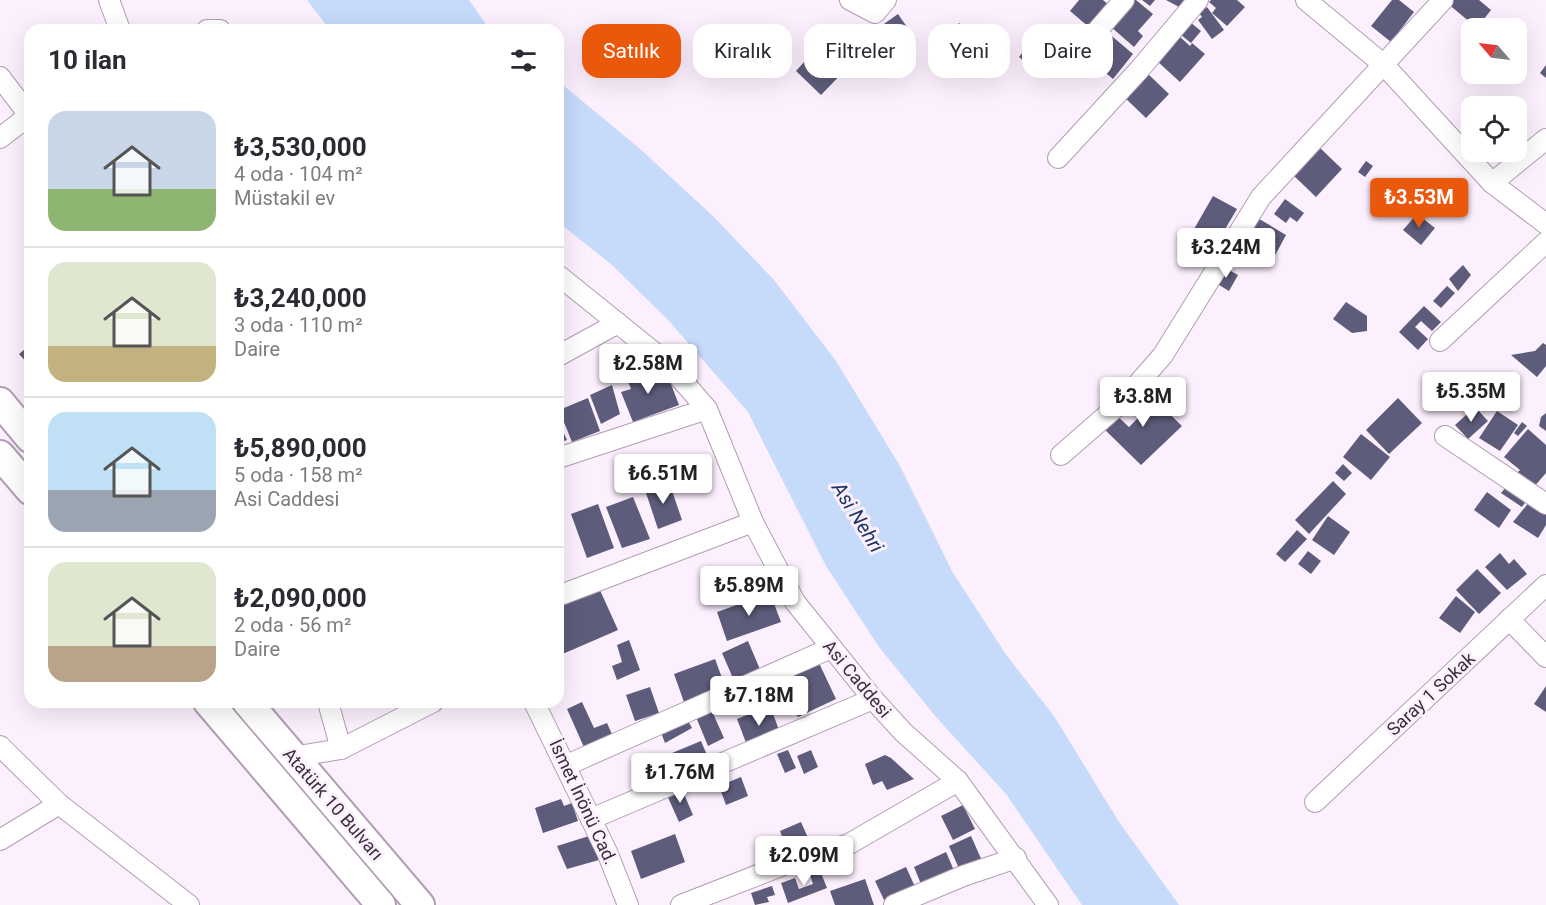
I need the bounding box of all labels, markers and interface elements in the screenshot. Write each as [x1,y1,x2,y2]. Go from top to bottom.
north arrow [1461,18,1527,84]
map controls [1461,18,1527,162]
chip: Satılık [582,24,681,78]
chip: Kiralık [693,24,792,78]
chip: Filtreler [804,24,916,78]
chip: Yeni [928,24,1010,78]
chip: Daire [1022,24,1113,78]
icon: filters [507,44,540,77]
text: 10 ilan [48,45,127,75]
button: locate [1461,96,1527,162]
text: ₺3,530,000 [234,132,367,162]
icon: home [96,135,168,207]
text: 4 oda · 104 m² [234,162,362,186]
pin: ₺3.53M [1370,178,1468,229]
text: ₺3.53M [1384,185,1454,209]
text: Müstakil ev [234,186,335,210]
pin: ₺3.24M [1177,228,1275,279]
text: ₺3.24M [1191,235,1261,259]
text: ₺3,240,000 [234,283,367,313]
icon: home [96,286,168,358]
text: 3 oda · 110 m² [234,313,362,337]
text: Daire [234,337,280,361]
pin: ₺2.58M [599,344,697,395]
text: ₺2.58M [613,351,683,375]
pin: ₺5.35M [1422,372,1520,423]
pin: ₺3.8M [1101,377,1185,428]
text: ₺5.35M [1436,379,1506,403]
text: ₺3.8M [1114,384,1172,408]
text: ₺5,890,000 [234,433,367,463]
icon: home [96,436,168,508]
pin: ₺6.51M [614,454,712,505]
text: ₺6.51M [628,461,698,485]
text: 5 oda · 158 m² [234,463,362,487]
water label: Asi Nehri [827,477,889,557]
text: Asi Caddesi [234,487,339,511]
pin: ₺5.89M [700,566,798,617]
text: ₺5.89M [714,573,784,597]
text: ₺2,090,000 [234,583,367,613]
icon: home [96,586,168,658]
text: 2 oda · 56 m² [234,613,351,637]
street label: Asi Caddesi [819,636,896,722]
text: Daire [234,637,280,661]
street label: Saray 1 Sokak [1382,647,1480,740]
pin: ₺7.18M [710,676,808,727]
text: ₺7.18M [724,683,794,707]
street label: İsmet İnönü Cad. [545,736,622,868]
street label: Atatürk 10 Bulvarı [279,743,388,864]
pin: ₺1.76M [631,753,729,804]
text: ₺1.76M [645,760,715,784]
pin: ₺2.09M [755,836,853,887]
text: ₺2.09M [769,843,839,867]

